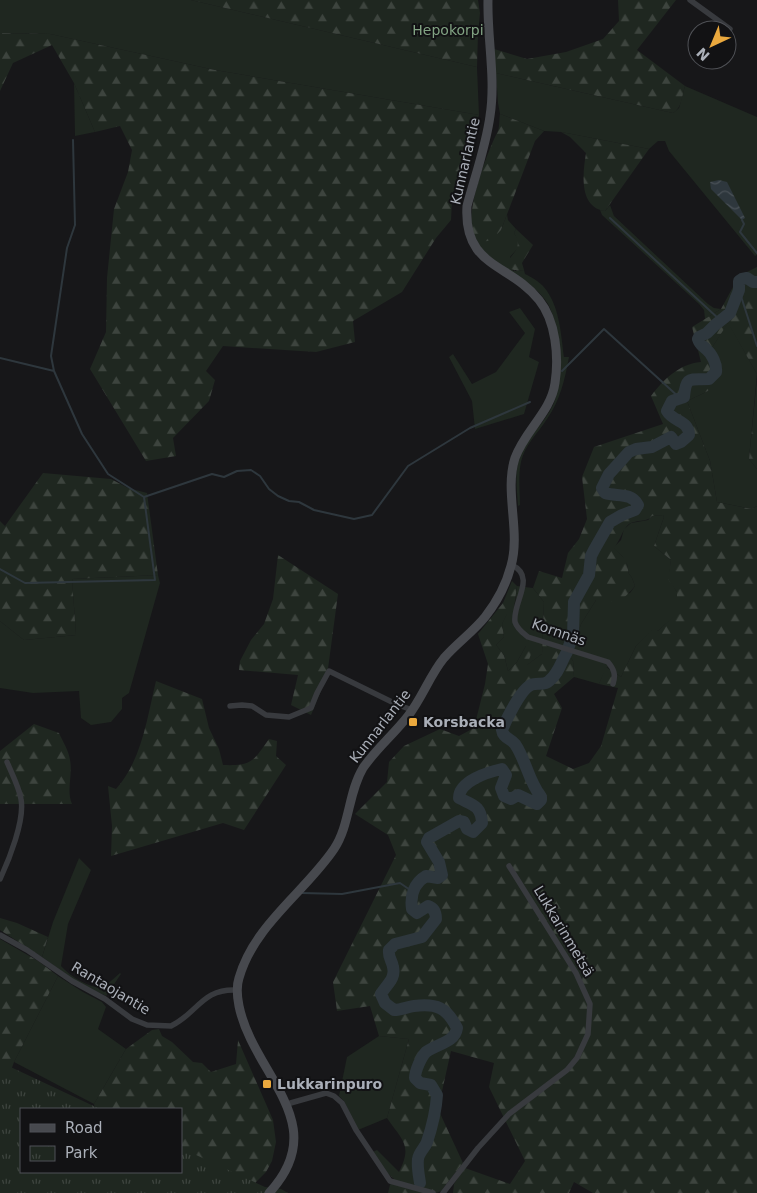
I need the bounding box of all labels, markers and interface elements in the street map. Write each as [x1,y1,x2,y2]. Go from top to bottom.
north arrow [687,20,737,70]
park label: Hepokorpi [412,22,484,38]
text: N [693,45,713,64]
street label: Kunnarlantie [447,116,483,206]
street label: Kornnäs [530,615,588,649]
street label: Kunnarlantie [346,686,414,766]
place label: Korsbacka [423,714,505,730]
marker: Korsbacka [407,716,419,728]
street label: Lukkarinmetsä [531,883,597,979]
street label: Rantaojantie [69,958,153,1018]
place label: Lukkarinpuro [277,1076,383,1092]
marker: Lukkarinpuro [261,1078,273,1090]
legend [20,1108,182,1173]
text: Road [65,1119,103,1137]
text: Park [65,1144,98,1162]

